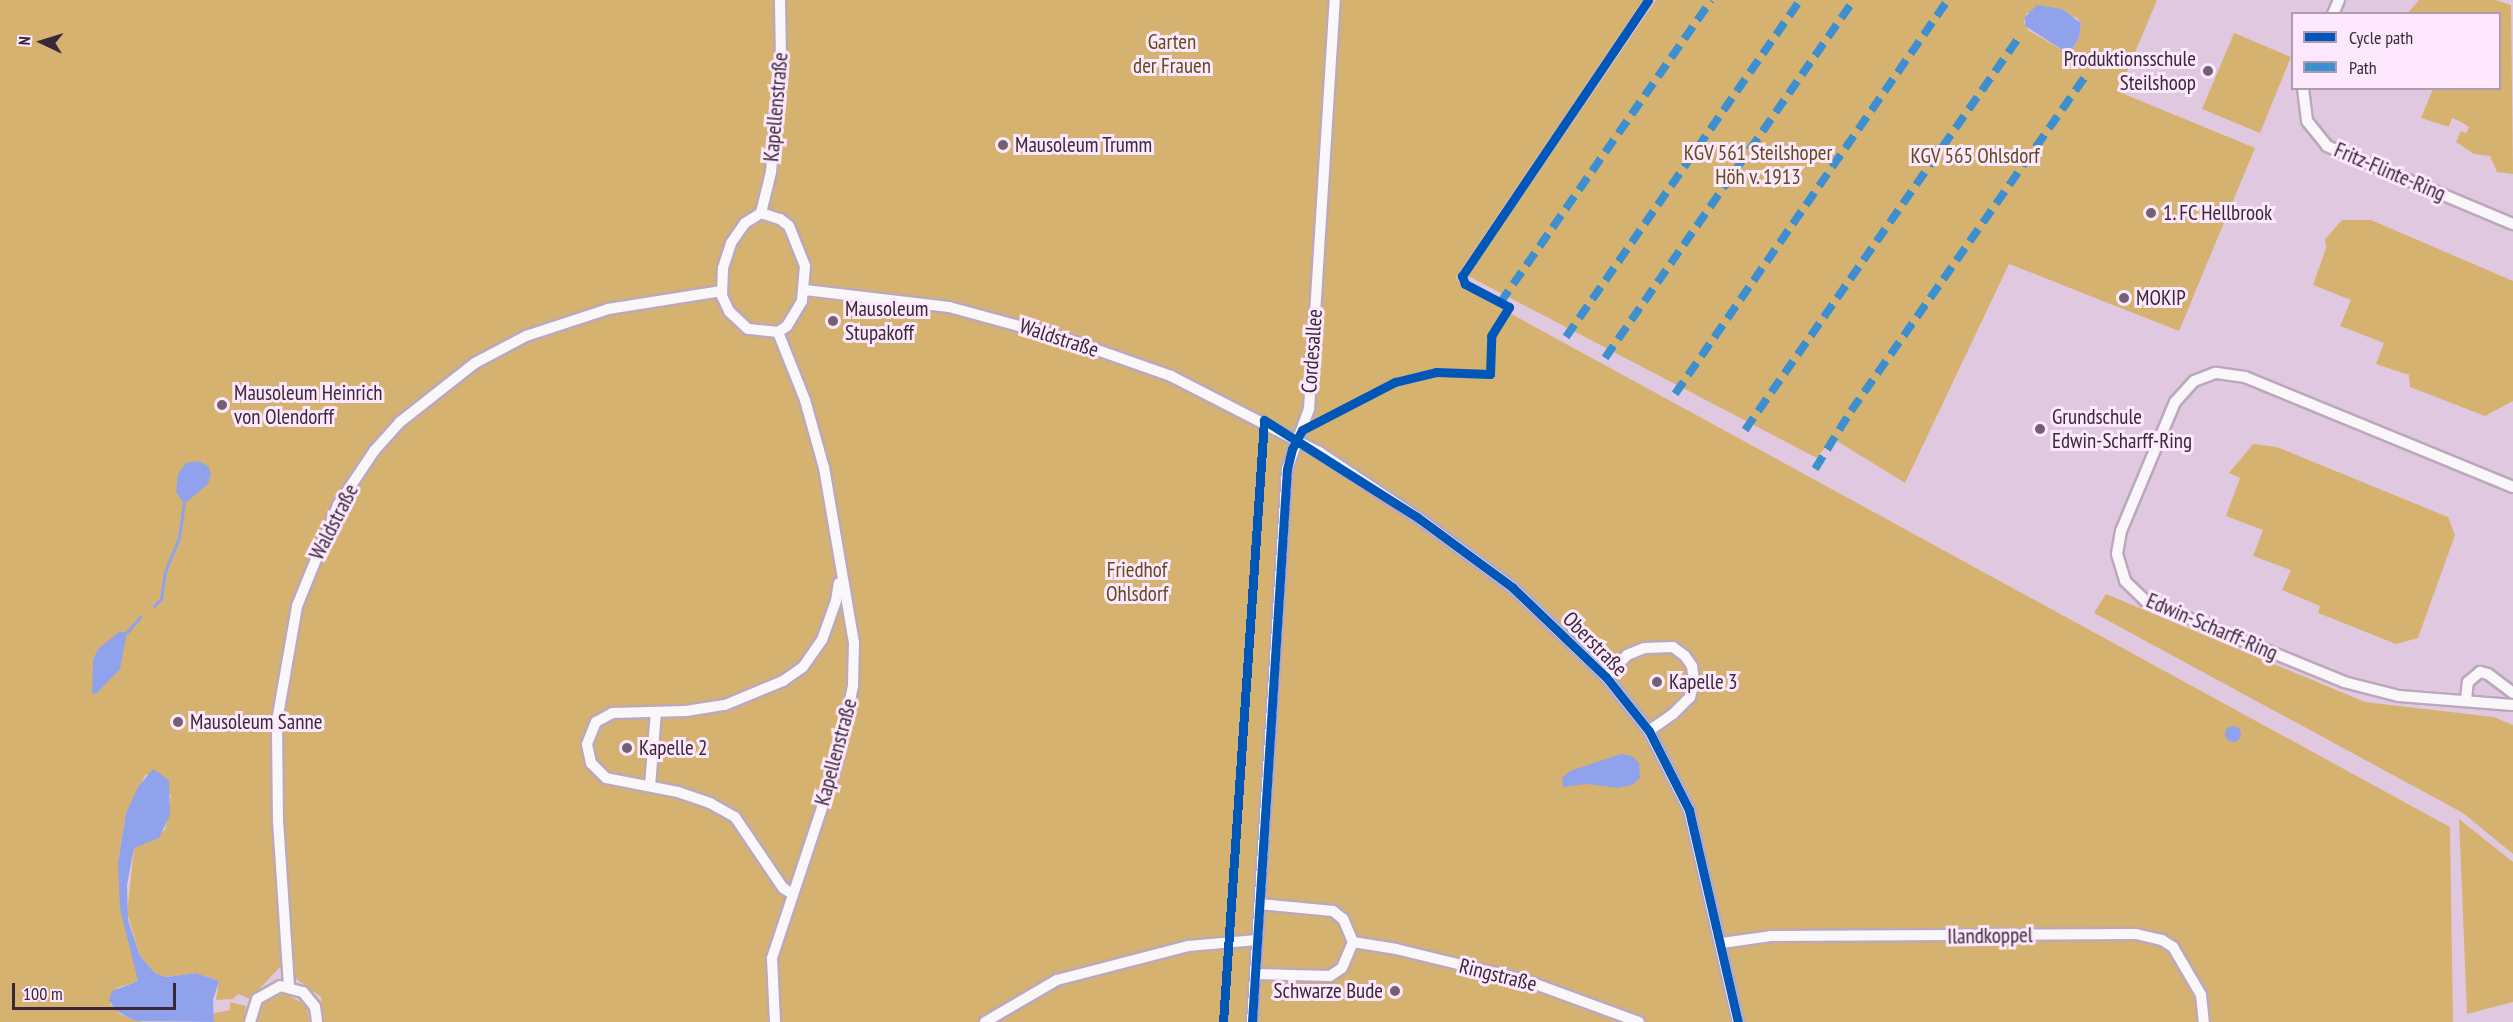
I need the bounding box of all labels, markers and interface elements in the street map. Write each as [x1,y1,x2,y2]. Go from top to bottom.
north arrow [12,12,72,72]
legend [2291,12,2501,90]
text: Cycle path [2349,26,2413,49]
park label: Garten der Frauen [1133,29,1211,79]
text: N [14,36,34,46]
place label: Produktionsschule Steilshoop [2064,46,2196,96]
street label: Kapellenstraße [759,51,793,163]
text: Path [2349,56,2377,79]
marker: Produktionsschule Steilshoop [2201,64,2215,78]
place label: Mausoleum Trumm [1015,132,1153,158]
street label: Fritz-Flinte-Ring [2331,137,2449,207]
marker: Mausoleum Trumm [996,138,1010,152]
park label: KGV 561 Steilshoper Höh v. 1913 [1684,140,1832,190]
park label: KGV 565 Ohlsdorf [1910,143,2040,169]
place label: 1. FC Hellbrook [2163,200,2274,226]
marker: 1. FC Hellbrook [2144,206,2158,220]
place label: MOKIP [2136,285,2186,311]
marker: MOKIP [2117,291,2131,305]
place label: Mausoleum Stupakoff [845,296,928,346]
street label: Cordesallee [1296,308,1328,394]
street label: Waldstraße [1016,313,1102,363]
marker: Mausoleum Stupakoff [826,314,840,328]
place label: Mausoleum Heinrich von Olendorff [234,380,383,430]
marker: Mausoleum Heinrich von Olendorff [215,398,229,412]
place label: Grundschule Edwin-Scharff-Ring [2052,404,2192,454]
marker: Grundschule Edwin-Scharff-Ring [2033,422,2047,436]
street label: Waldstraße [304,480,364,564]
park label: Friedhof Ohlsdorf [1106,557,1168,607]
street label: Edwin-Scharff-Ring [2143,588,2281,666]
street label: Oberstraße [1557,606,1633,682]
place label: Kapelle 3 [1669,669,1737,695]
marker: Kapelle 3 [1650,675,1664,689]
street label: Kapellenstraße [810,696,862,808]
place label: Mausoleum Sanne [190,709,322,735]
marker: Mausoleum Sanne [171,715,185,729]
place label: Kapelle 2 [639,735,707,761]
marker: Kapelle 2 [620,741,634,755]
street label: Ilandkoppel [1947,923,2033,949]
street label: Ringstraße [1457,953,1539,997]
scale bar [15,971,178,1009]
place label: Schwarze Bude [1274,978,1383,1004]
text: 100 m [23,982,63,1005]
marker: Schwarze Bude [1388,984,1402,998]

